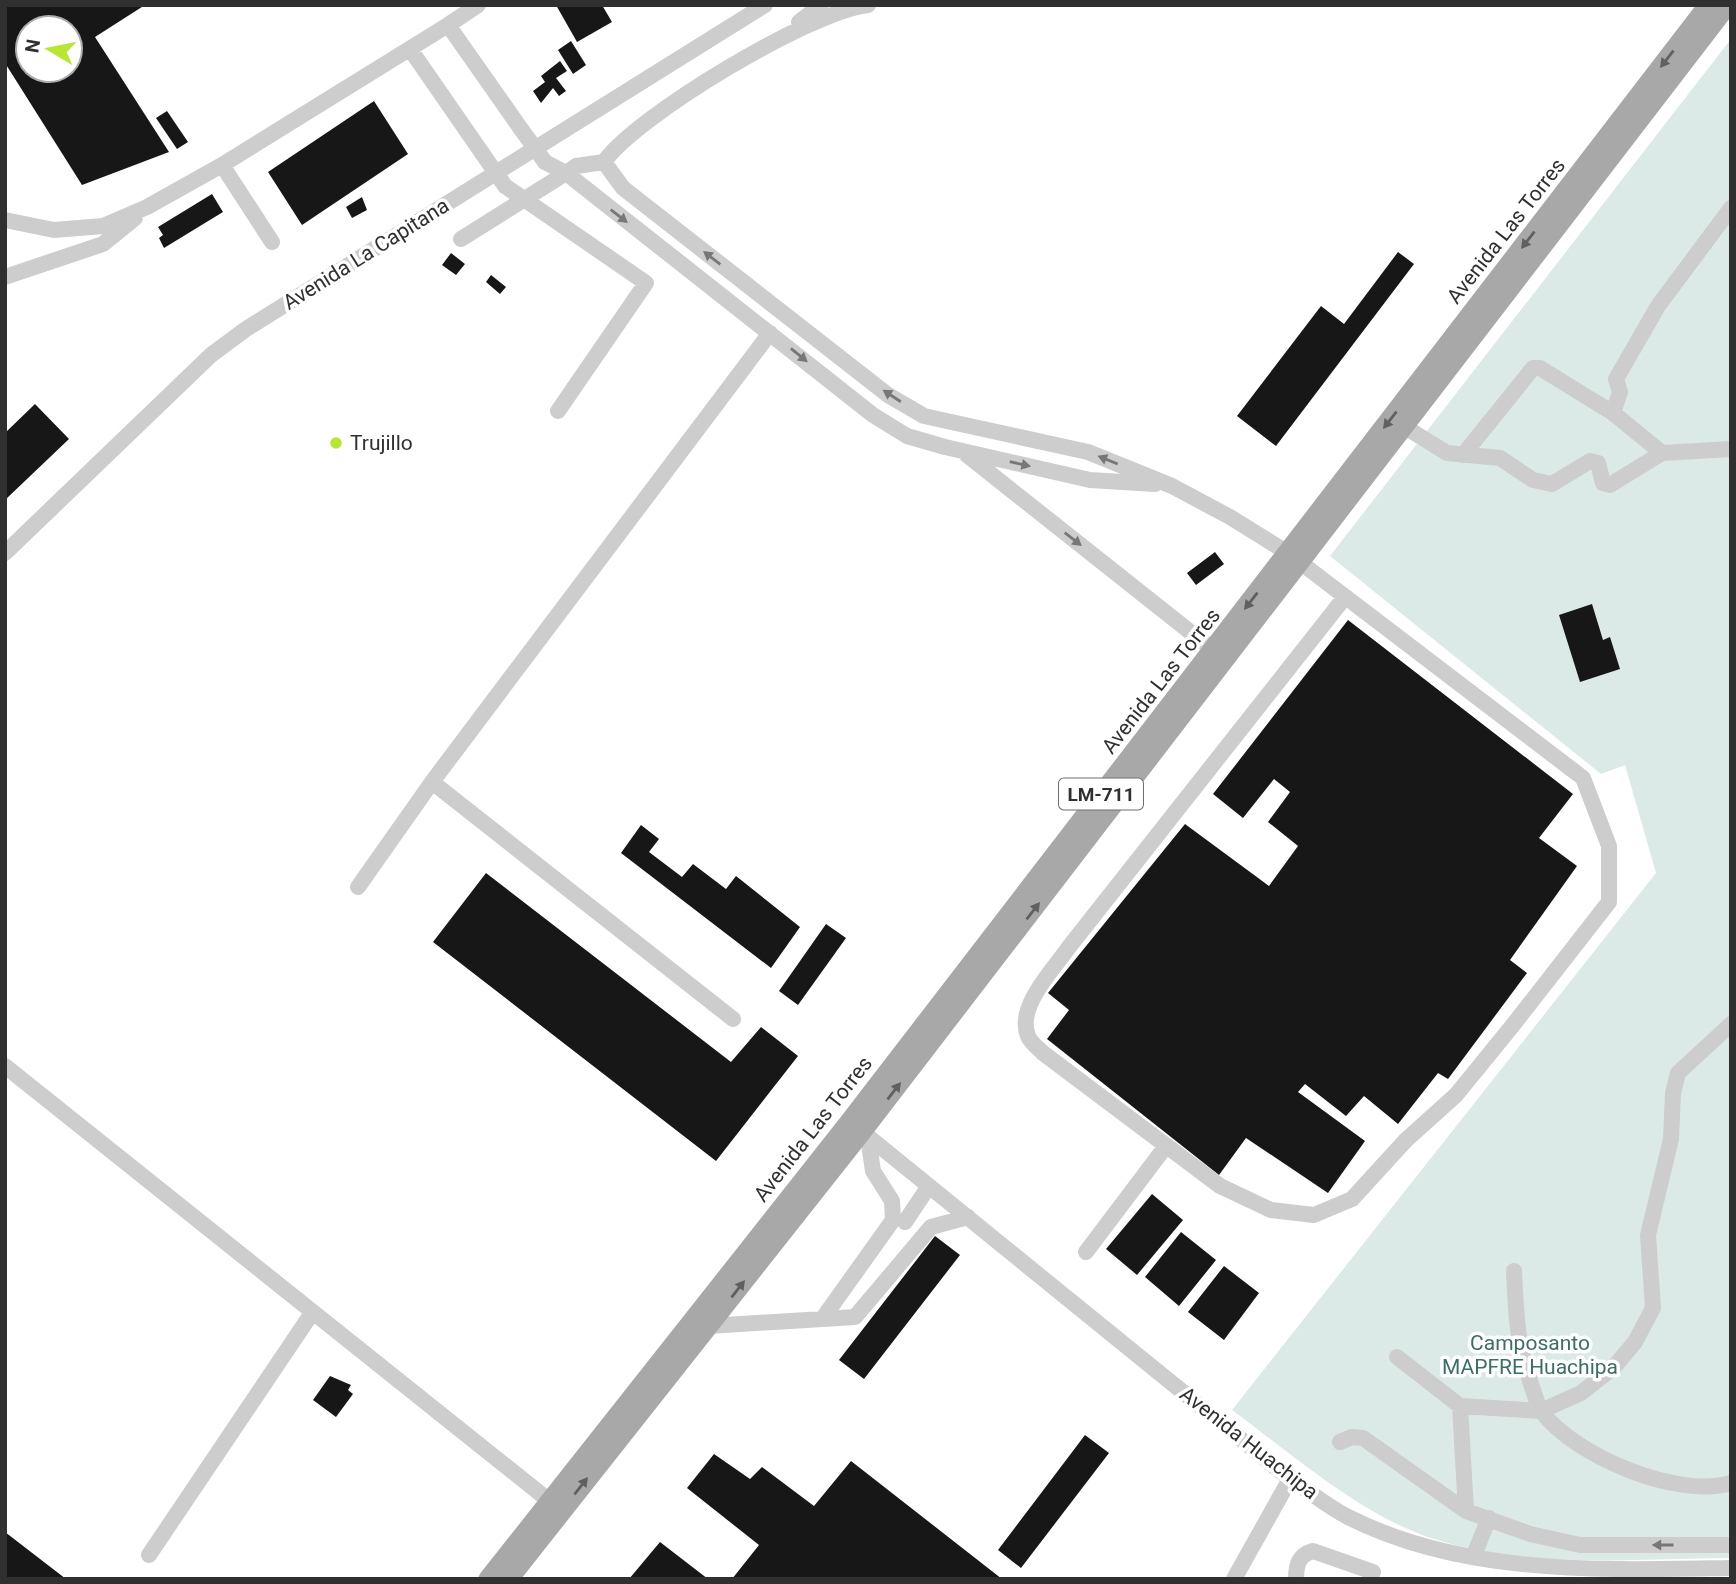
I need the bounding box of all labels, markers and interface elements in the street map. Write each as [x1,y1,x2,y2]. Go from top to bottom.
north arrow [14,14,84,84]
text: N [20,38,45,55]
one-way arrow [1659,50,1674,68]
street label: Avenida Las Torres [1442,154,1570,308]
street label: Avenida La Capitana [279,193,453,315]
one-way arrow [611,208,628,223]
one-way arrow [1522,231,1536,249]
one-way arrow [703,251,720,266]
one-way arrow [790,348,808,362]
one-way arrow [882,390,902,403]
one-way arrow [1382,411,1397,429]
place label: Trujillo [350,431,413,455]
marker: Trujillo [328,435,344,451]
one-way arrow [1098,455,1119,466]
one-way arrow [1010,459,1032,470]
one-way arrow [1065,531,1082,546]
one-way arrow [1244,591,1259,609]
street label: Avenida Las Torres [1097,604,1225,758]
road number: LM-711 [1059,778,1143,810]
one-way arrow [1025,903,1040,921]
street label: Avenida Las Torres [749,1052,877,1206]
one-way arrow [886,1083,901,1101]
one-way arrow [730,1281,745,1299]
park label: Camposanto MAPFRE Huachipa [1442,1331,1618,1379]
street label: Avenida Huachipa [1175,1382,1323,1504]
one-way arrow [573,1478,588,1495]
one-way arrow [1651,1539,1673,1551]

